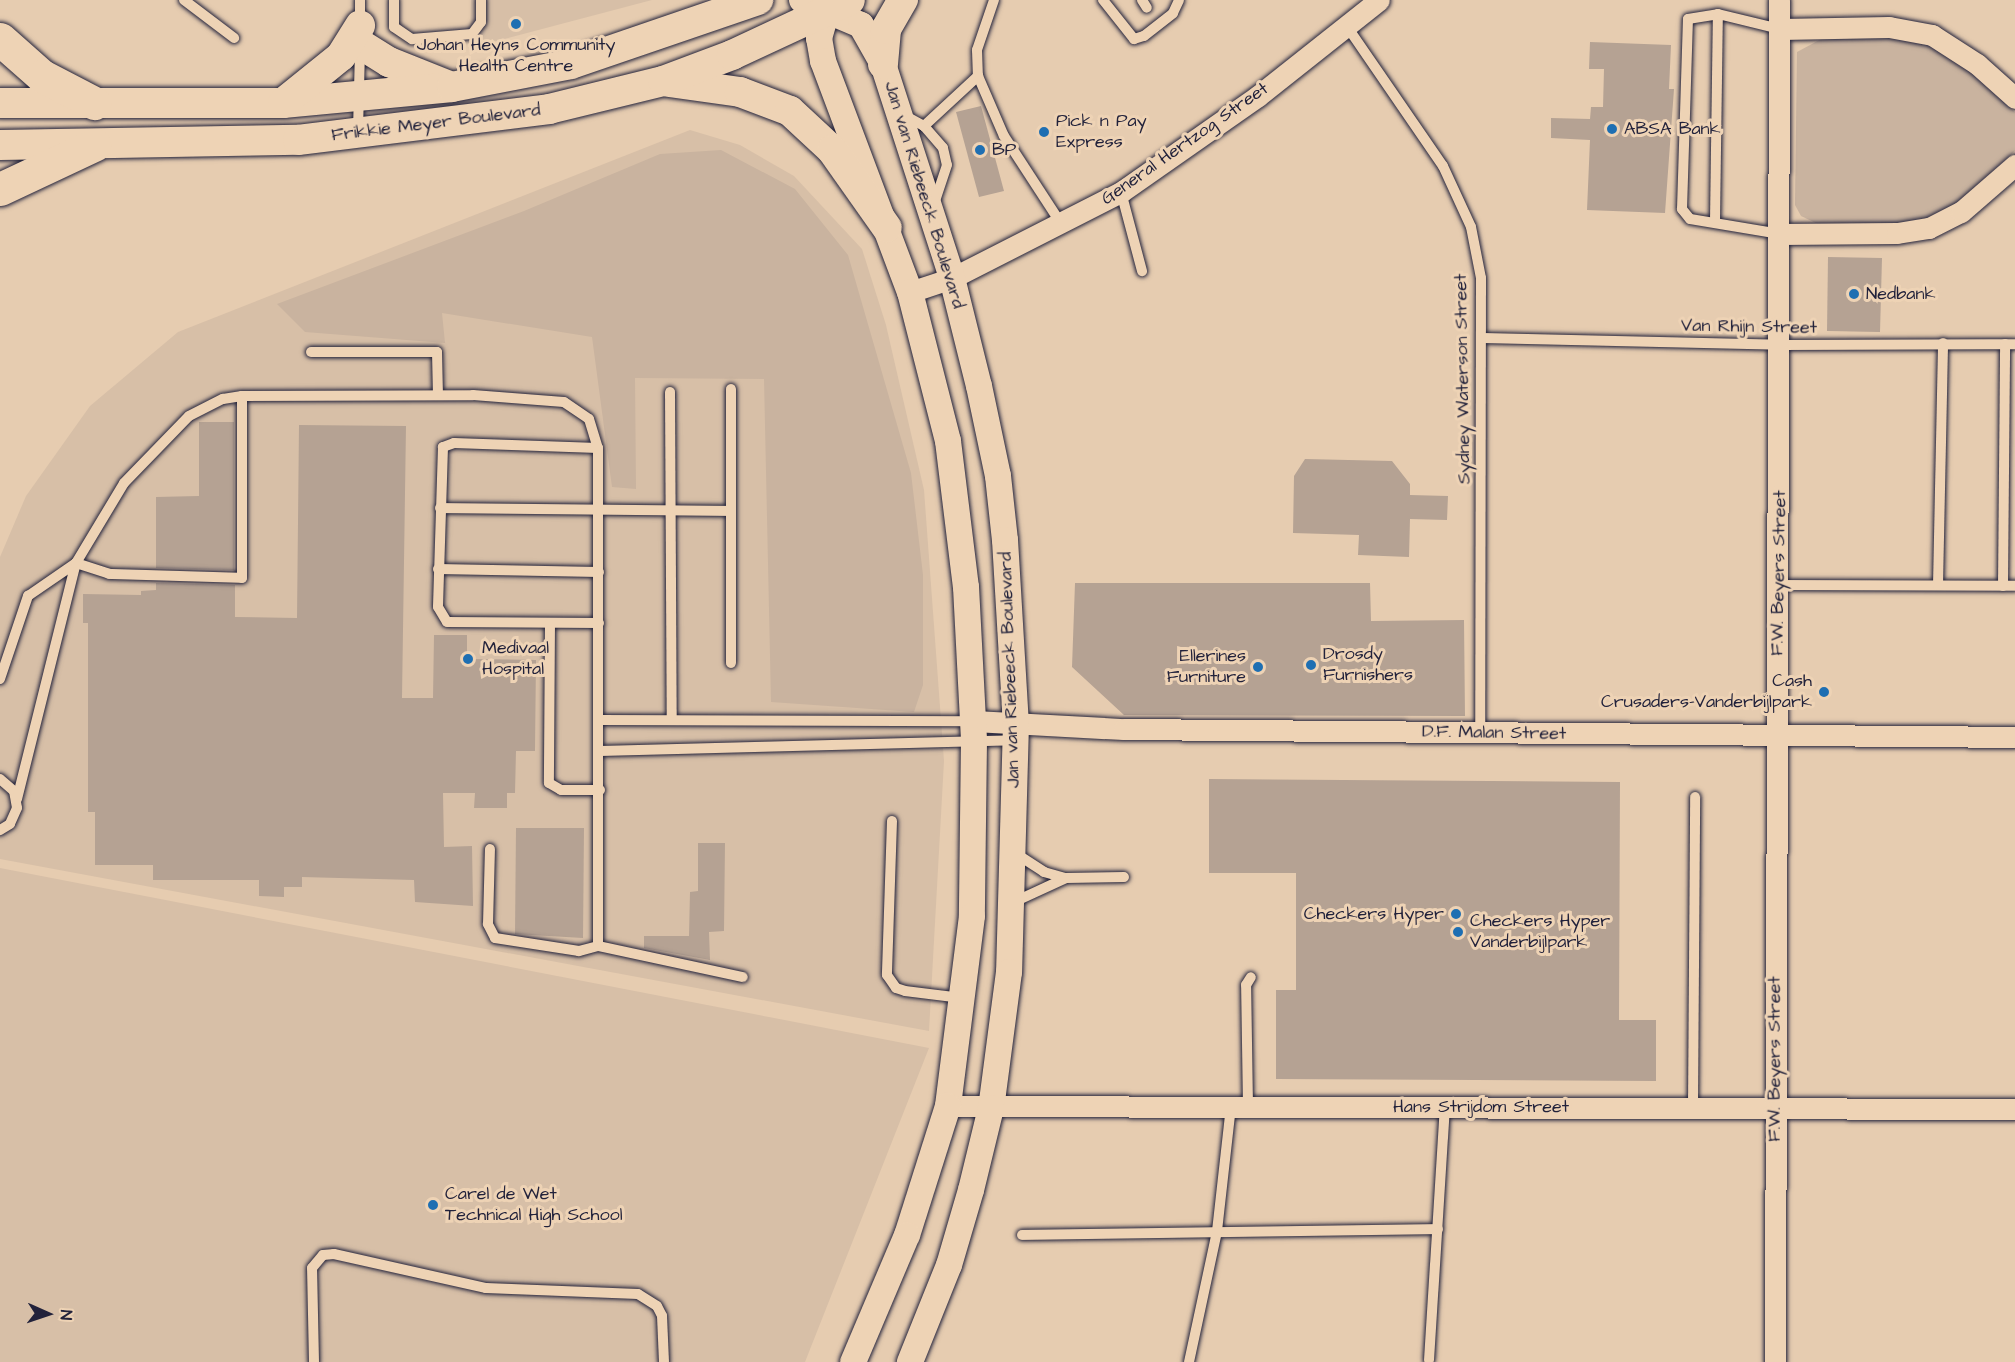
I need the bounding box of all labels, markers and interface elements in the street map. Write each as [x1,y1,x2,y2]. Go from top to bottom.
marker: Johan Heyns Community Health Centre [507,15,525,33]
place label: Johan Heyns Community Health Centre [417,35,615,78]
street label: General Hertzog Street [1097,78,1273,210]
street label: Jan van Riebeeck Boulevard [879,79,969,311]
street label: Frikkie Meyer Boulevard [330,99,542,147]
place label: Pick n Pay Express [1056,111,1147,154]
place label: ABSA Bank [1624,118,1721,140]
marker: ABSA Bank [1605,122,1619,136]
marker: Pick n Pay Express [1037,125,1051,139]
place label: BP [992,139,1016,161]
marker: BP [973,143,987,157]
street label: Sydney Waterson Street [1450,274,1476,484]
place label: Nedbank [1866,283,1936,305]
marker: Nedbank [1847,287,1861,301]
street label: Van Rhijn Street [1681,315,1817,339]
street label: F.W. Beyers Street [1767,490,1791,656]
street label: Jan van Riebeeck Boulevard [995,551,1025,789]
place label: Medivaal Hospital [482,638,549,680]
place label: Drosdy Furnishers [1323,644,1413,686]
place label: Ellerines Furniture [1167,646,1246,688]
marker: Medivaal Hospital [459,650,477,668]
marker: Drosdy Furnishers [1304,658,1318,672]
marker: Ellerines Furniture [1251,660,1265,674]
place label: Cash Crusaders-Vanderbijlpark [1601,671,1812,714]
marker: Cash Crusaders-Vanderbijlpark [1817,685,1831,699]
street label: D.F. Malan Street [1422,721,1566,745]
place label: Checkers Hyper [1304,903,1444,925]
marker: Checkers Hyper [1449,907,1463,921]
place label: Checkers Hyper Vanderbijlpark [1470,911,1610,954]
marker: Checkers Hyper Vanderbijlpark [1451,925,1465,939]
street label: F.W. Beyers Street [1764,976,1786,1142]
street label: Hans Strijdom Street [1393,1096,1569,1118]
place label: Carel de Wet Technical High School [445,1184,623,1226]
marker: Carel de Wet Technical High School [426,1198,440,1212]
north arrow [18,1284,78,1344]
text: N [55,1309,77,1321]

